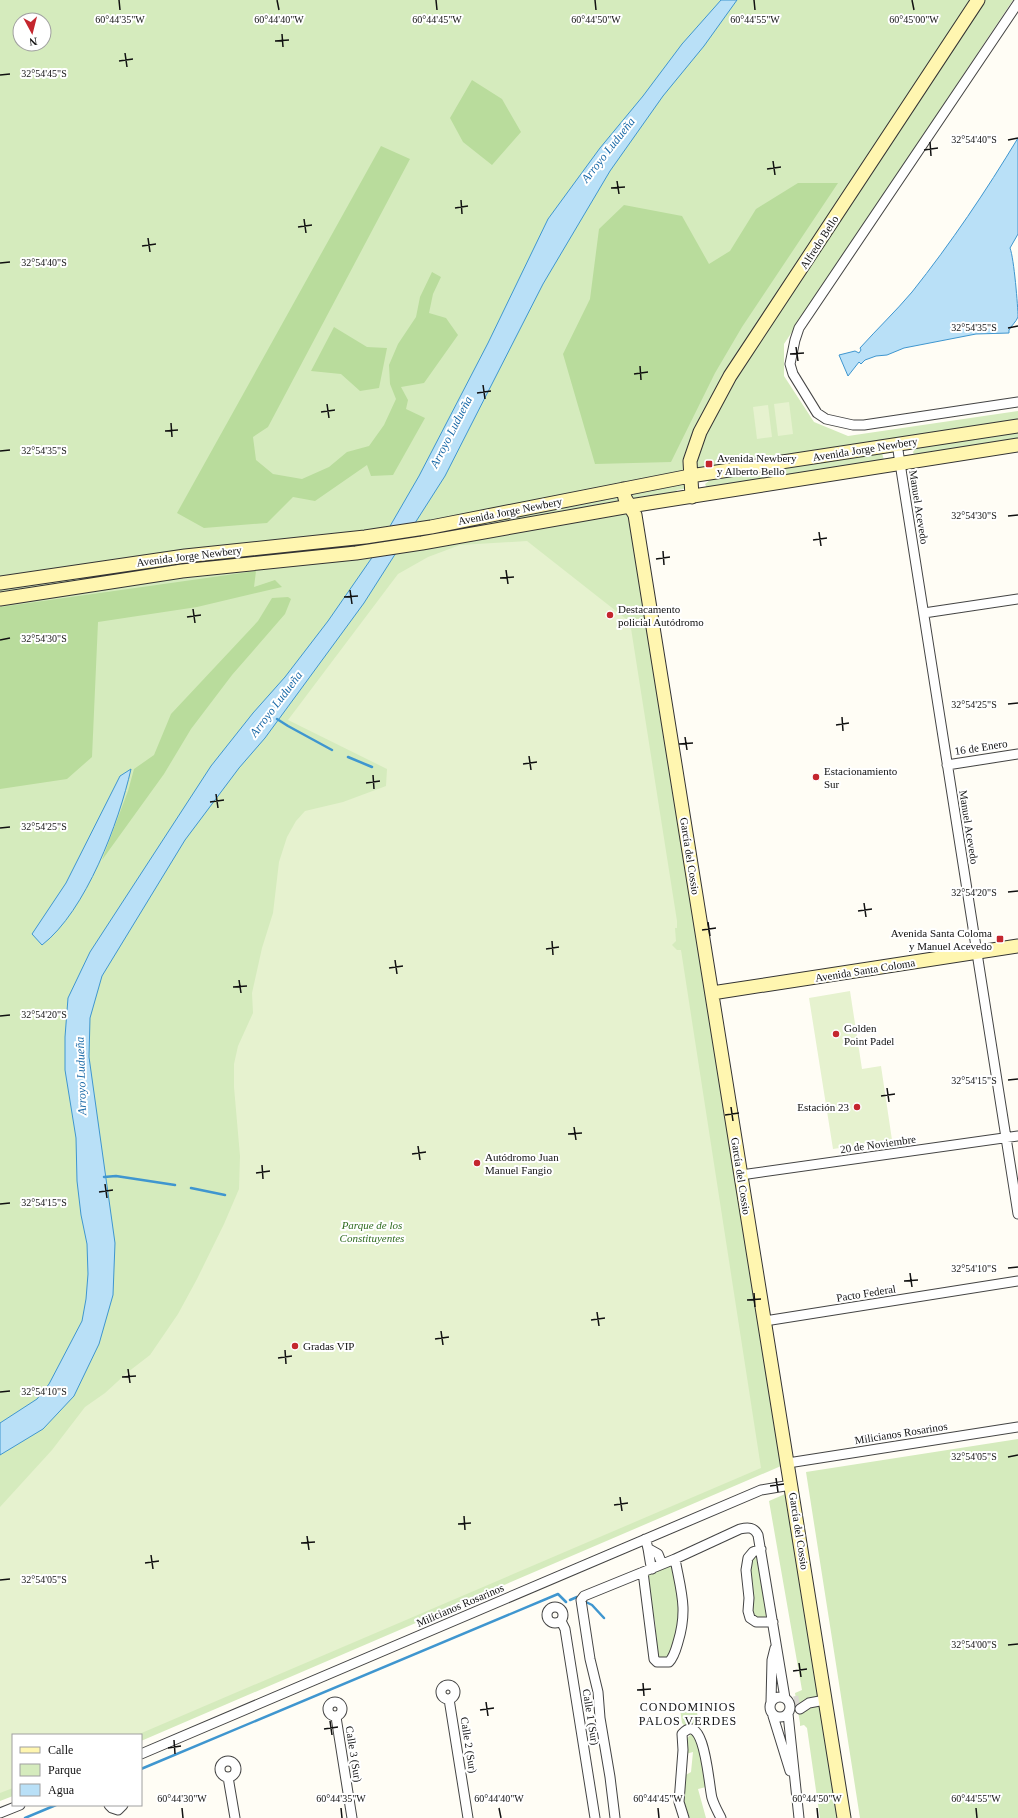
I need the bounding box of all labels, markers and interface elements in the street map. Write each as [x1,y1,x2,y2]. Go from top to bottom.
north arrow [12,12,52,52]
text: 60°44'35"W [95,14,145,25]
text: 60°44'40"W [254,14,304,25]
text: 60°44'45"W [412,14,462,25]
text: 60°44'50"W [571,14,621,25]
text: 60°44'55"W [730,14,780,25]
text: 60°45'00"W [889,14,939,25]
text: N [28,35,38,48]
text: 32°54'45"S [21,68,67,79]
water label: Arroyo Ludueña [578,115,638,186]
text: 32°54'40"S [951,134,997,145]
street label: Alfredo Bello [797,213,841,271]
text: 32°54'40"S [21,257,67,268]
text: 32°54'35"S [951,322,997,333]
water label: Arroyo Ludueña [426,394,475,471]
street label: Avenida Jorge Newbery [812,435,919,463]
text: 32°54'35"S [21,445,67,456]
place label: Avenida Newbery y Alberto Bello [717,452,797,477]
marker: Avenida Newbery y Alberto Bello [704,459,714,469]
street label: Manuel Acevedo [907,469,931,545]
street label: Avenida Jorge Newbery [457,495,564,527]
text: 32°54'30"S [951,510,997,521]
street label: Avenida Jorge Newbery [136,544,243,568]
place label: Destacamento policial Autódromo [618,603,704,628]
marker: Destacamento policial Autódromo [605,610,615,620]
text: 32°54'30"S [21,633,67,644]
water label: Arroyo Ludueña [246,668,305,740]
text: 32°54'25"S [951,699,997,710]
street label: 16 de Enero [954,737,1009,757]
place label: Estacionamiento Sur [824,765,898,790]
marker: Estacionamiento Sur [811,772,821,782]
street label: Manuel Acevedo [957,789,981,865]
street label: García del Cossio [678,816,702,896]
text: 32°54'25"S [21,821,67,832]
text: 32°54'20"S [951,887,997,898]
place label: Avenida Santa Coloma y Manuel Acevedo [891,927,992,952]
marker: Avenida Santa Coloma y Manuel Acevedo [995,934,1005,944]
street label: Avenida Santa Coloma [814,956,916,984]
text: 32°54'20"S [21,1009,67,1020]
place label: Golden Point Padel [844,1022,894,1047]
marker: Golden Point Padel [831,1029,841,1039]
water label: Arroyo Ludueña [73,1036,89,1117]
text: 32°54'15"S [951,1075,997,1086]
place label: Estación 23 [797,1101,849,1113]
marker: Estación 23 [852,1102,862,1112]
street label: 20 de Noviembre [839,1133,917,1155]
street label: García del Cossio [729,1136,753,1216]
place label: Autódromo Juan Manuel Fangio [485,1151,559,1176]
marker: Autódromo Juan Manuel Fangio [472,1158,482,1168]
text: 32°54'15"S [21,1197,67,1208]
park label: Parque de los Constituyentes [340,1219,404,1244]
text: 32°54'10"S [951,1263,997,1274]
street label: Pacto Federal [835,1282,897,1304]
place label: Gradas VIP [303,1340,354,1352]
marker: Gradas VIP [290,1341,300,1351]
text: 32°54'10"S [21,1386,67,1397]
street label: Milicianos Rosarinos [854,1420,948,1446]
text: 32°54'05"S [951,1451,997,1462]
street label: García del Cossio [787,1491,811,1571]
text: 32°54'05"S [21,1574,67,1585]
street label: Milicianos Rosarinos [414,1581,506,1629]
text: 32°54'00"S [951,1639,997,1650]
street label: Calle 1 (Sur) [580,1688,601,1746]
district label: CONDOMINIOS PALOS VERDES [639,1700,737,1728]
street label: Calle 2 (Sur) [458,1716,479,1774]
street label: Calle 3 (Sur) [343,1725,364,1783]
legend [12,1734,142,1806]
text: Calle [48,1743,73,1757]
text: Parque [48,1763,81,1777]
text: Agua [48,1783,75,1797]
text: 60°44'30"W [157,1793,207,1804]
text: 60°44'35"W [316,1793,366,1804]
text: 60°44'40"W [474,1793,524,1804]
text: 60°44'45"W [633,1793,683,1804]
text: 60°44'50"W [792,1793,842,1804]
text: 60°44'55"W [951,1793,1001,1804]

